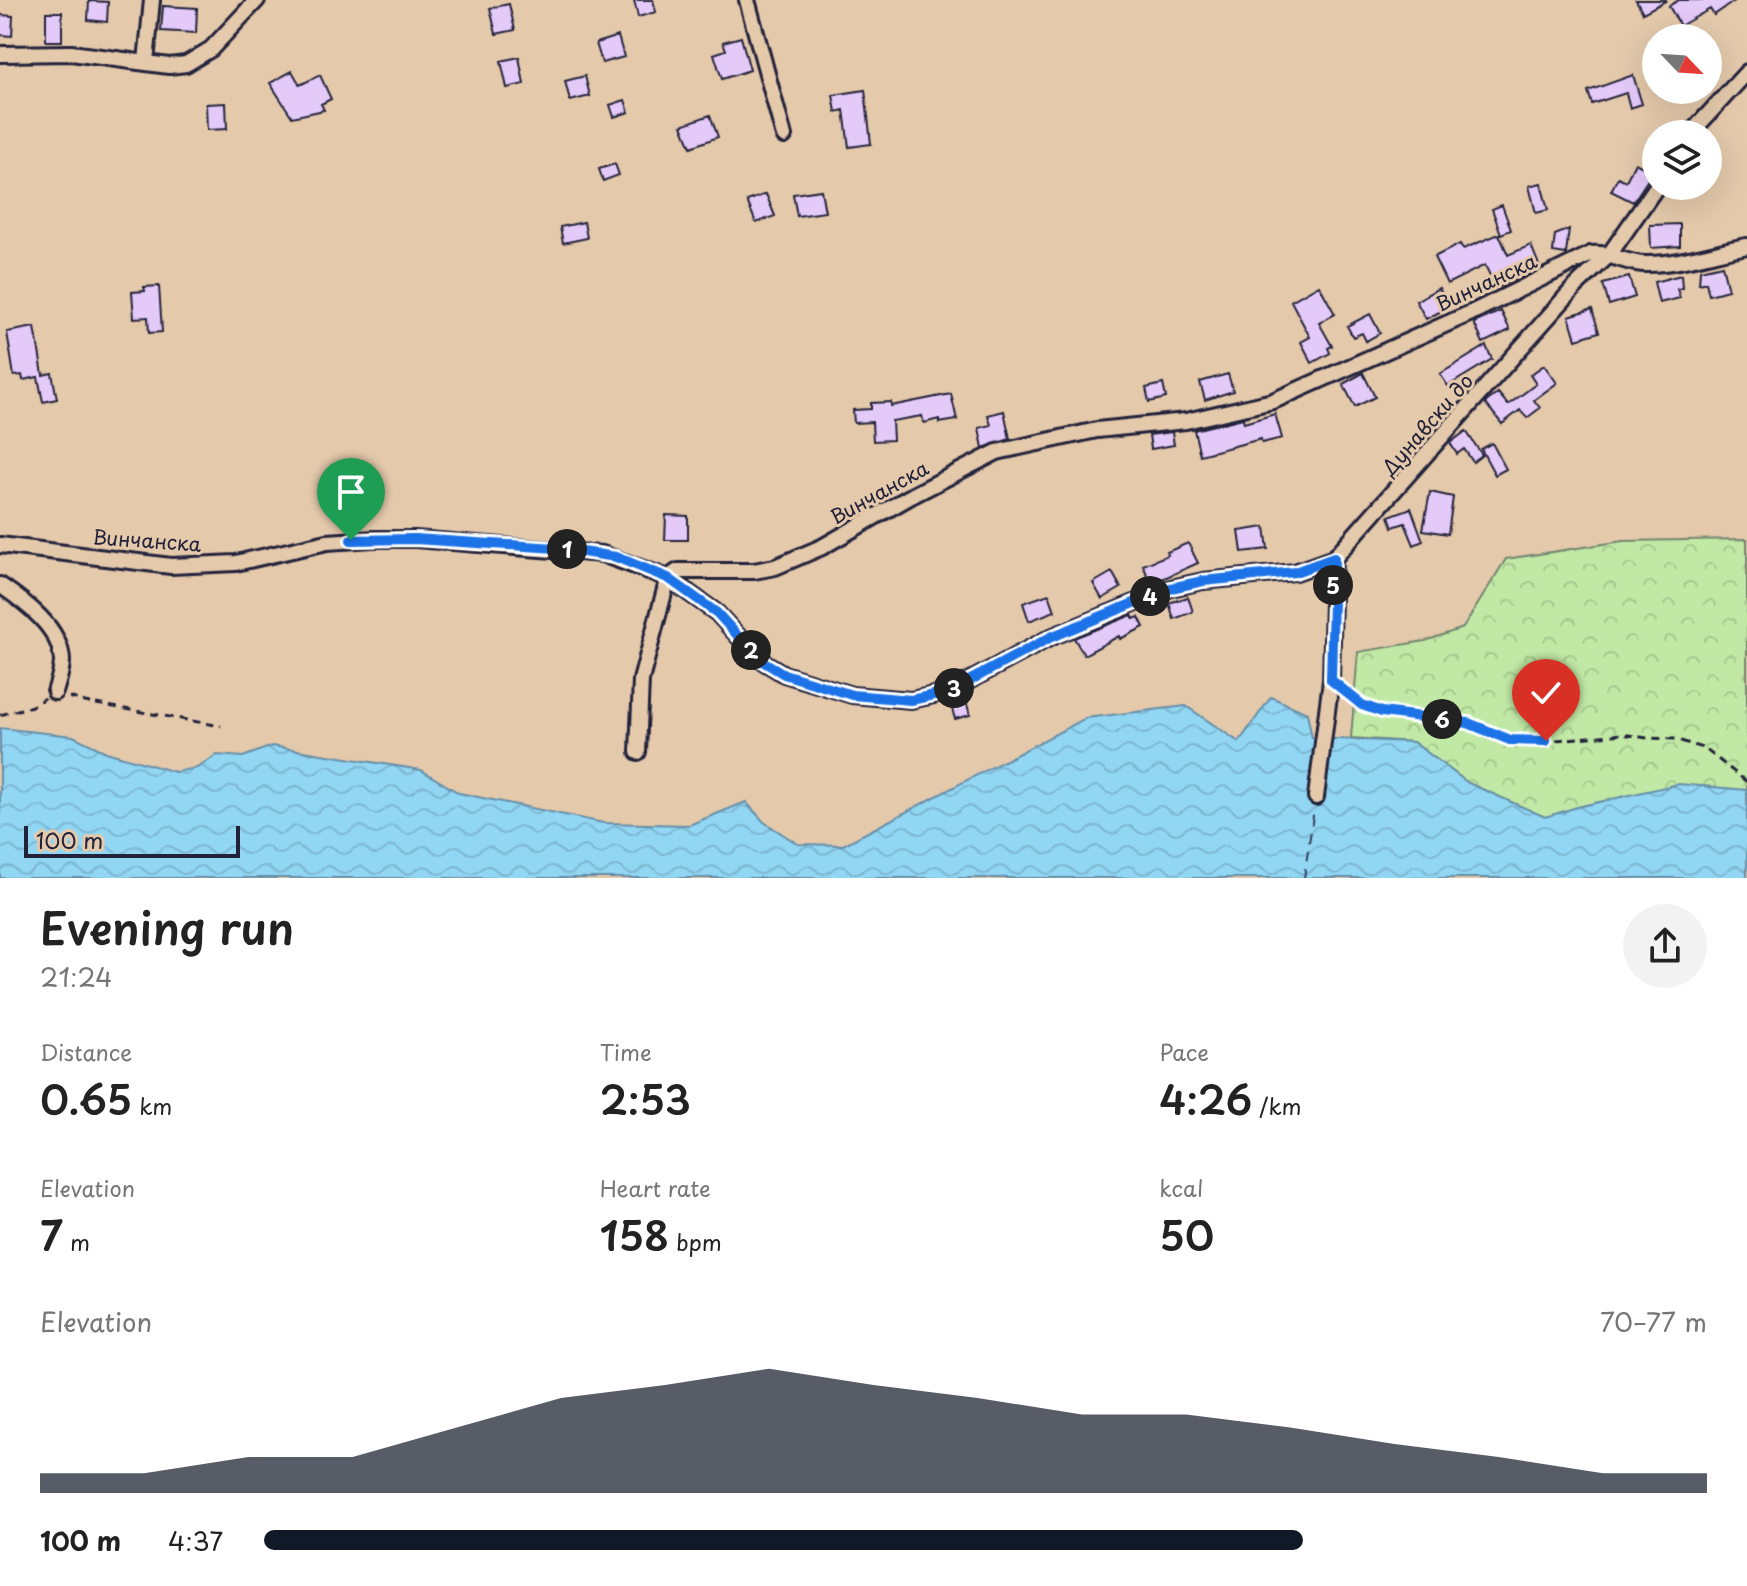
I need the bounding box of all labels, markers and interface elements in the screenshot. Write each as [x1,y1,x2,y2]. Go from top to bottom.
north arrow [1642,24,1722,104]
map controls [1642,24,1722,200]
button: layers [1642,120,1722,200]
street label: Винчанска [1430,245,1542,319]
street label: Дунавски до [1374,366,1480,482]
street label: Винчанска [824,452,934,531]
pin [317,458,385,540]
icon: arrive [329,470,373,514]
street label: Винчанска [92,521,203,559]
pin: 1 [547,529,587,569]
text: 1 [562,532,572,565]
pin: 5 [1313,565,1353,605]
text: 5 [1326,568,1340,601]
pin: 4 [1130,576,1170,616]
text: 4 [1143,579,1157,612]
pin: 2 [731,630,771,670]
text: 2 [743,633,759,666]
pin [1512,659,1580,741]
pin: 3 [934,668,974,708]
text: 3 [947,671,961,704]
icon: check [1524,671,1568,715]
pin: 6 [1422,699,1462,739]
text: 6 [1434,702,1450,735]
scale bar [24,822,240,858]
text: 100 m [36,823,103,856]
text: Evening run [40,894,294,960]
button: share [1623,904,1707,988]
text: 21:24 [40,957,112,996]
text: Distance [40,1035,132,1068]
text: Time [600,1035,652,1068]
text: Pace [1159,1035,1209,1068]
text: 0.65 [40,1068,132,1129]
text: 2:53 [600,1068,691,1129]
text: 4:26 [1159,1068,1252,1129]
text: km [132,1089,172,1122]
text: /km [1252,1089,1301,1122]
text: Elevation [40,1171,135,1204]
text: Heart rate [600,1171,711,1204]
text: kcal [1159,1171,1203,1204]
text: 7 [40,1204,63,1265]
text: 158 [600,1204,669,1265]
text: 50 [1159,1204,1214,1265]
text: m [63,1225,90,1258]
text: bpm [669,1225,722,1258]
text: Elevation [40,1302,152,1341]
text: 70–77 m [1600,1302,1707,1341]
text: 100 m [40,1521,121,1560]
text: 4:37 [168,1521,223,1560]

